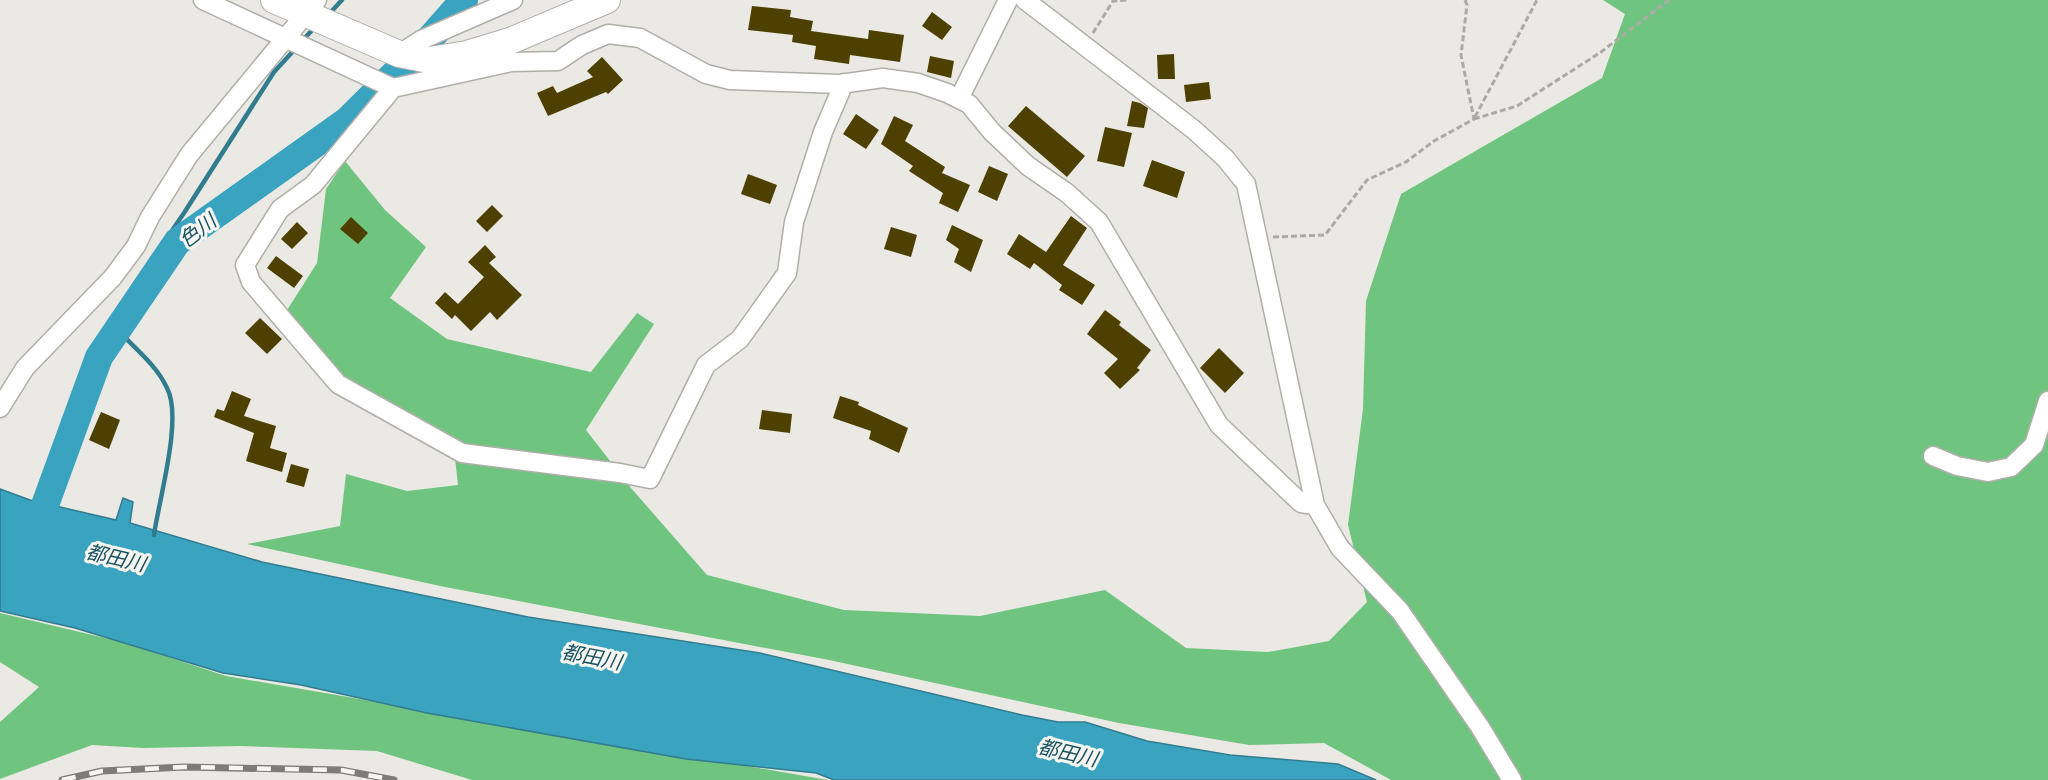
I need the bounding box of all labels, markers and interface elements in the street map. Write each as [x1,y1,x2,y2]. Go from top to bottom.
water label: 色川 [174,207,222,252]
water label: 都田川 [84,539,150,576]
water label: 都田川 [560,638,626,674]
water label: 都田川 [1036,734,1102,771]

